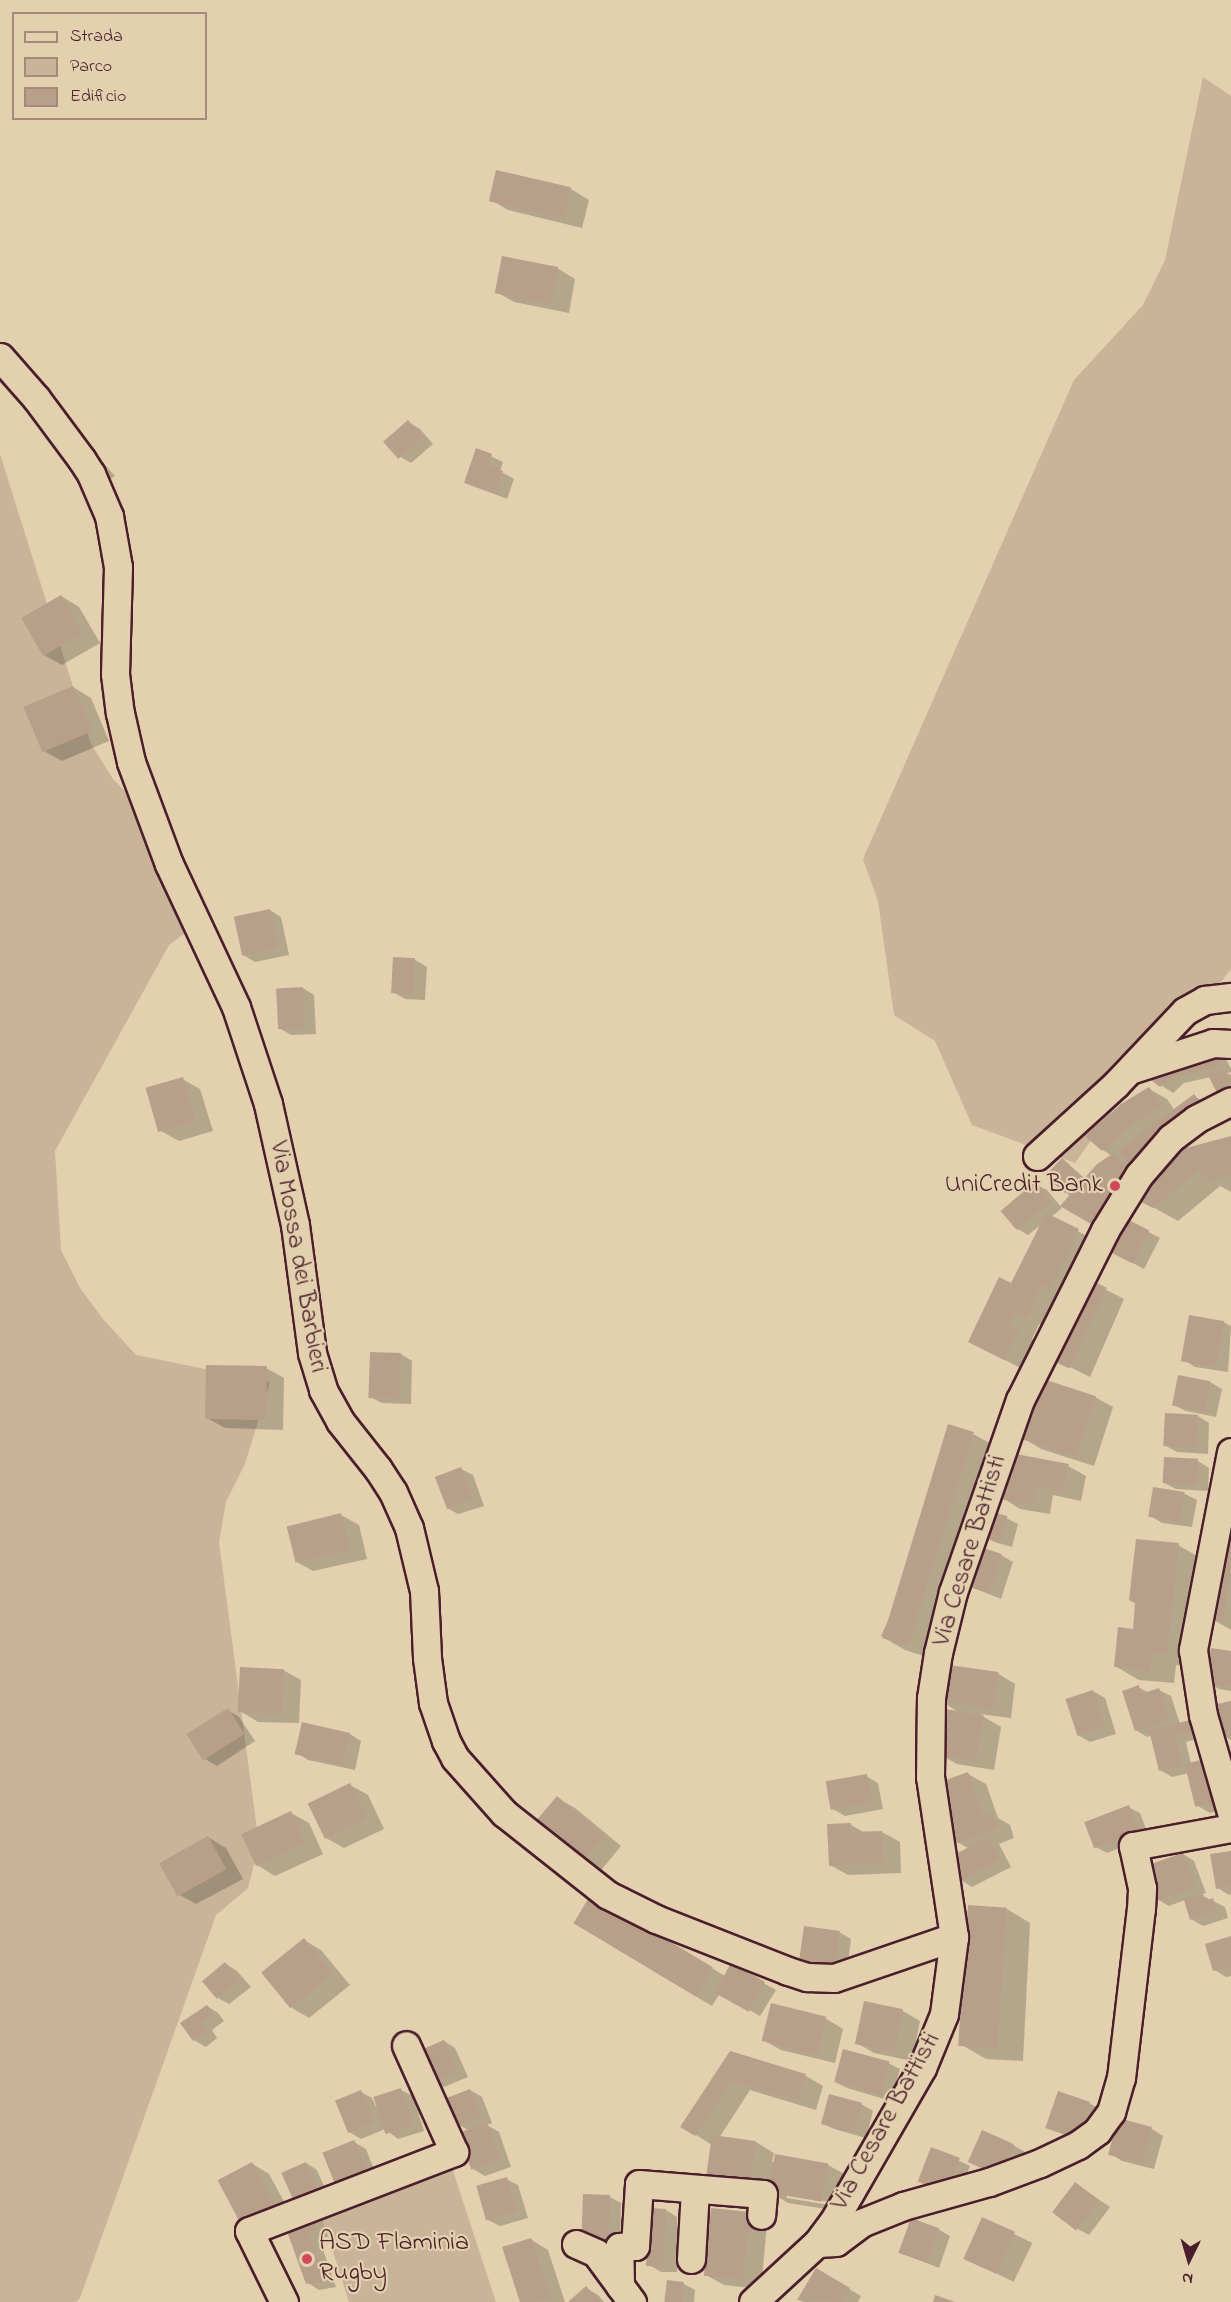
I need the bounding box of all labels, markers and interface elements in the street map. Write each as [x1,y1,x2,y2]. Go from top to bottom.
legend [12,12,207,120]
text: Strada [70,24,123,50]
text: Parco [70,54,112,80]
text: Edificio [70,84,126,110]
street label: Via Mossa dei Barbieri [261,1139,333,1375]
place label: UniCredit Bank [945,1170,1103,1202]
marker: UniCredit Bank [1108,1179,1122,1193]
street label: Via Cesare Battisti [927,1452,1015,1650]
street label: Via Cesare Battisti [825,2028,949,2216]
place label: ASD Flaminia Rugby [319,2228,469,2290]
north arrow [1159,2230,1219,2290]
marker: ASD Flaminia Rugby [300,2252,314,2266]
text: N [1181,2266,1194,2290]

